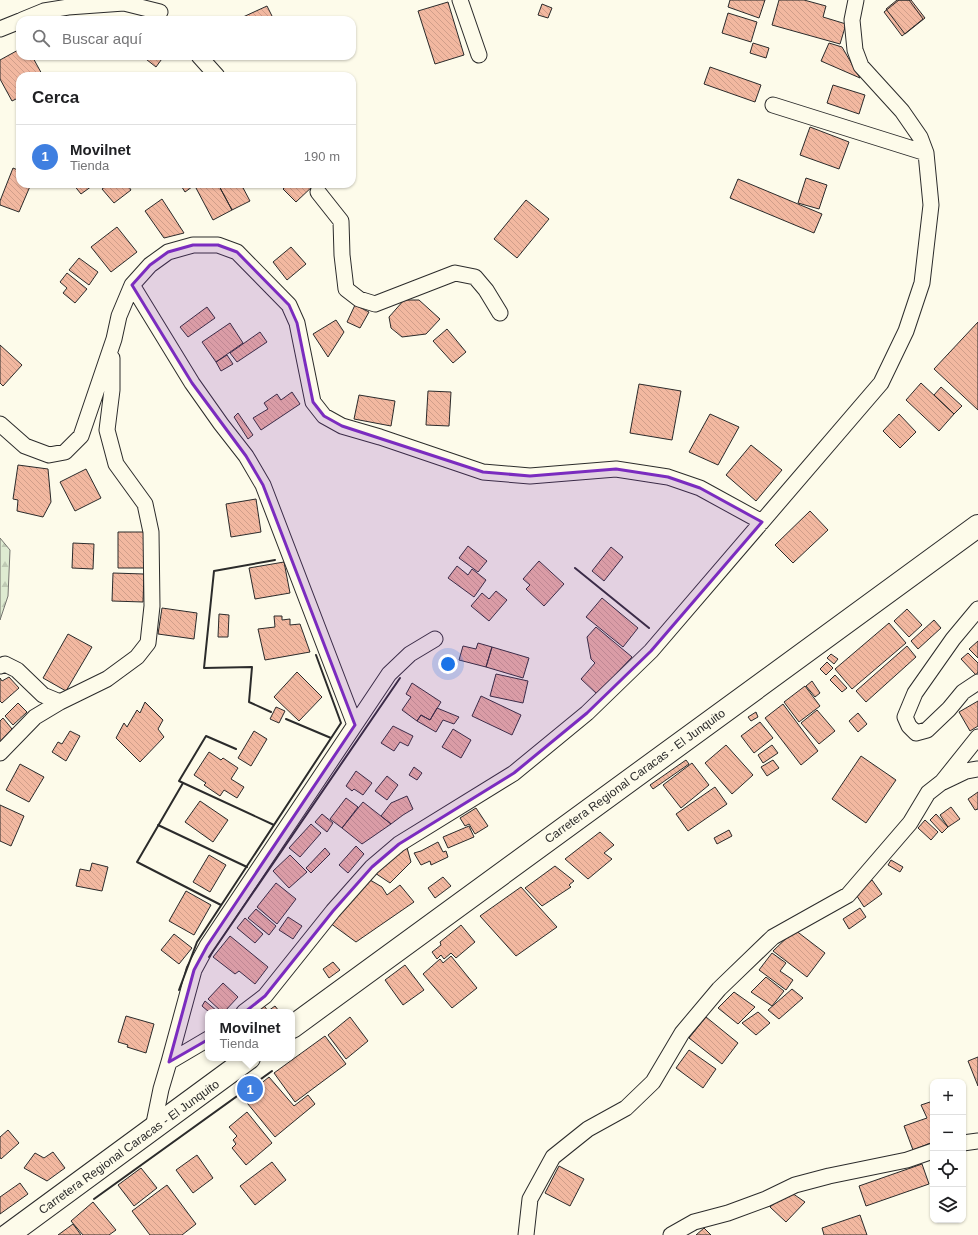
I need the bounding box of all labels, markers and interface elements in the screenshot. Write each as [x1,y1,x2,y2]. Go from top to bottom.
search box [16,16,356,60]
icon: search [30,27,52,49]
text: Buscar aquí [62,30,142,47]
text: Cerca [32,88,79,107]
text: Movilnet [70,141,131,158]
text: 1 [41,149,49,164]
text: 190 m [304,149,340,164]
text: Tienda [70,158,109,173]
your location [438,654,458,674]
street label: Carretera Regional Caracas - El Junquito [542,706,728,846]
popup [205,1009,295,1061]
text: Movilnet [220,1019,280,1036]
text: Tienda [220,1036,259,1051]
pin: 1 [237,1074,263,1104]
street label: Carretera Regional Caracas - El Junquito [36,1077,222,1217]
map controls [930,1079,966,1223]
button: + [930,1079,966,1115]
button: − [930,1115,966,1151]
button: locate [930,1151,966,1187]
button: layers [930,1187,966,1223]

